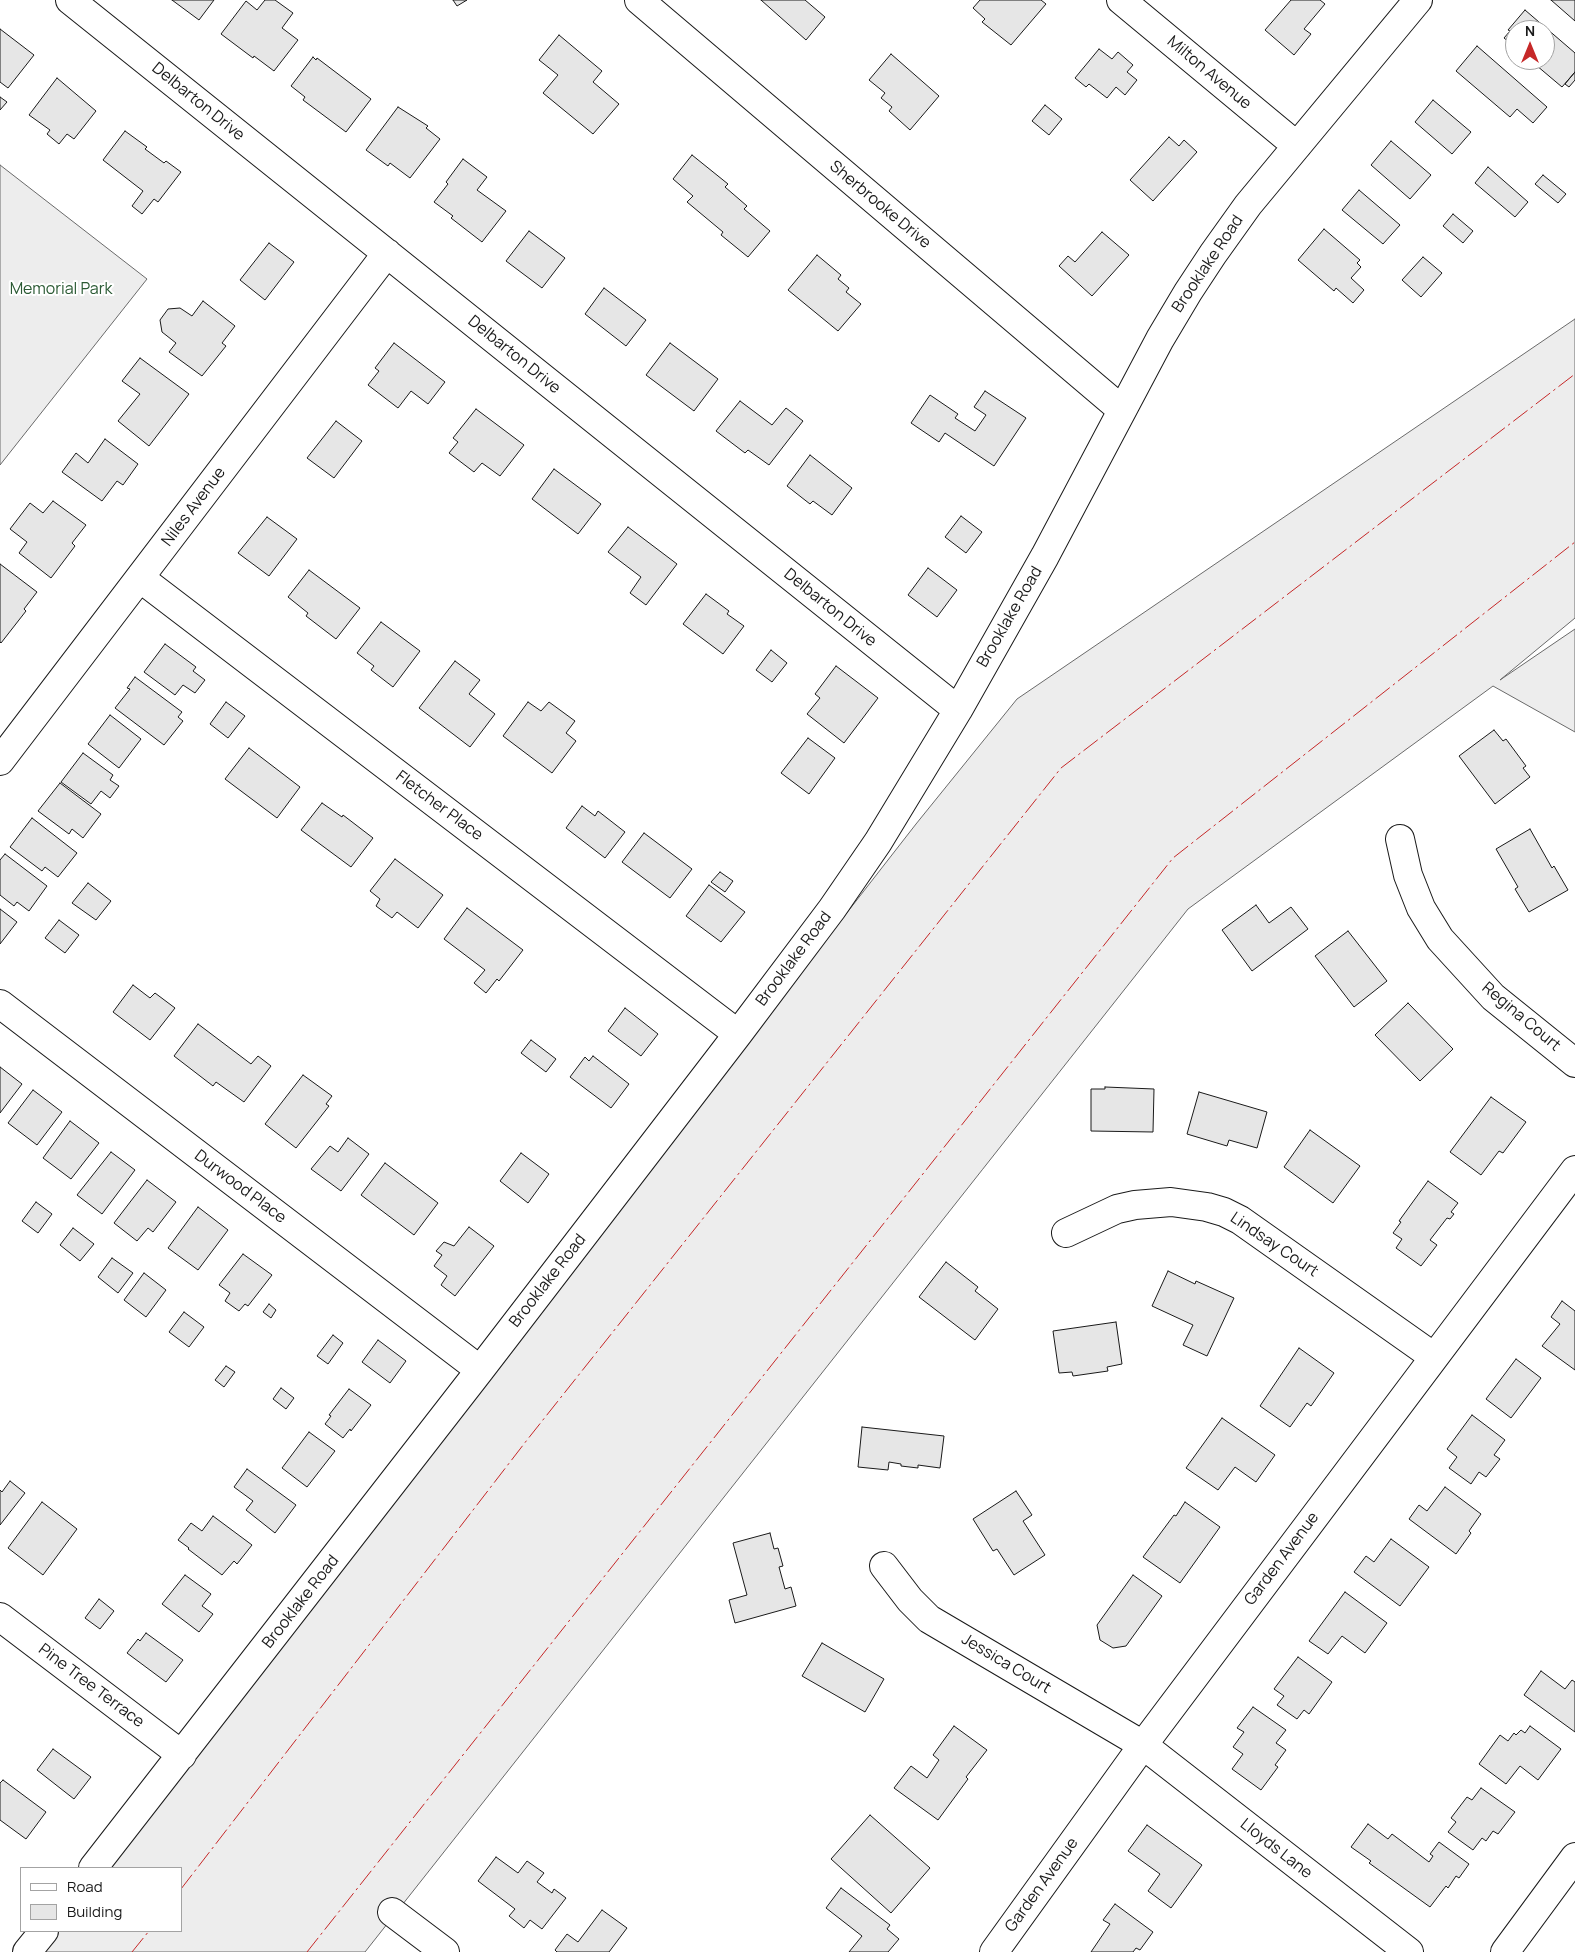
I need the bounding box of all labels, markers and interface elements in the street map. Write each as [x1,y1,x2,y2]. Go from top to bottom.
north arrow [1505,20,1555,70]
text: N [1525,21,1535,40]
street label: Milton Avenue [1163,32,1255,114]
street label: Delbarton Drive [148,59,248,145]
street label: Sherbrooke Drive [825,157,935,253]
street label: Brooklake Road [1168,212,1248,316]
park label: Memorial Park [10,280,112,300]
street label: Delbarton Drive [464,312,564,398]
street label: Niles Avenue [158,464,230,550]
street label: Brooklake Road [973,563,1047,671]
street label: Delbarton Drive [780,565,880,651]
street label: Fletcher Place [392,767,486,845]
street label: Brooklake Road [752,908,836,1010]
street label: Regina Court [1478,979,1564,1055]
street label: Durwood Place [190,1146,290,1228]
street label: Lindsay Court [1226,1209,1322,1281]
street label: Brooklake Road [506,1231,590,1331]
street label: Garden Avenue [1241,1509,1323,1609]
street label: Brooklake Road [259,1552,343,1652]
street label: Jessica Court [958,1630,1054,1698]
street label: Pine Tree Terrace [34,1640,148,1732]
street label: Lloyds Lane [1236,1815,1316,1883]
street label: Garden Avenue [1001,1834,1083,1936]
legend [20,1867,182,1932]
text: Road [67,1876,103,1897]
text: Building [67,1901,122,1922]

